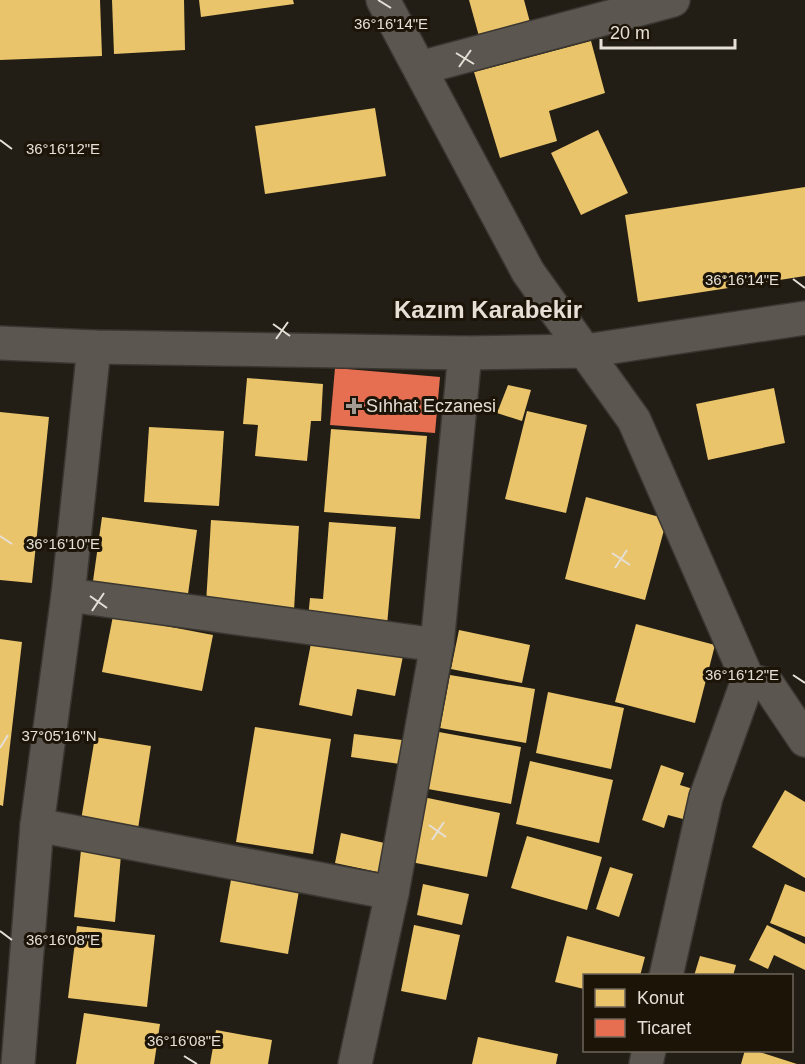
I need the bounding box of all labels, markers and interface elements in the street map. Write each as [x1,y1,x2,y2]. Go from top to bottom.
scale bar [601,12,734,50]
text: 36°16'14"E [354,15,428,32]
text: 20 m [610,23,650,43]
text: 36°16'12"E [26,140,100,157]
text: 36°16'14"E [705,271,779,288]
district label: Kazım Karabekir [394,296,582,323]
place label: Sıhhat Eczanesi [366,396,496,416]
marker: Sıhhat Eczanesi [347,399,361,413]
text: 36°16'10"E [26,535,100,552]
text: 36°16'12"E [705,666,779,683]
text: 37°05'16"N [21,727,97,744]
text: 36°16'08"E [26,931,100,948]
legend [583,974,793,1052]
text: Konut [637,988,684,1008]
text: Ticaret [637,1018,691,1038]
text: 36°16'08"E [147,1032,221,1049]

